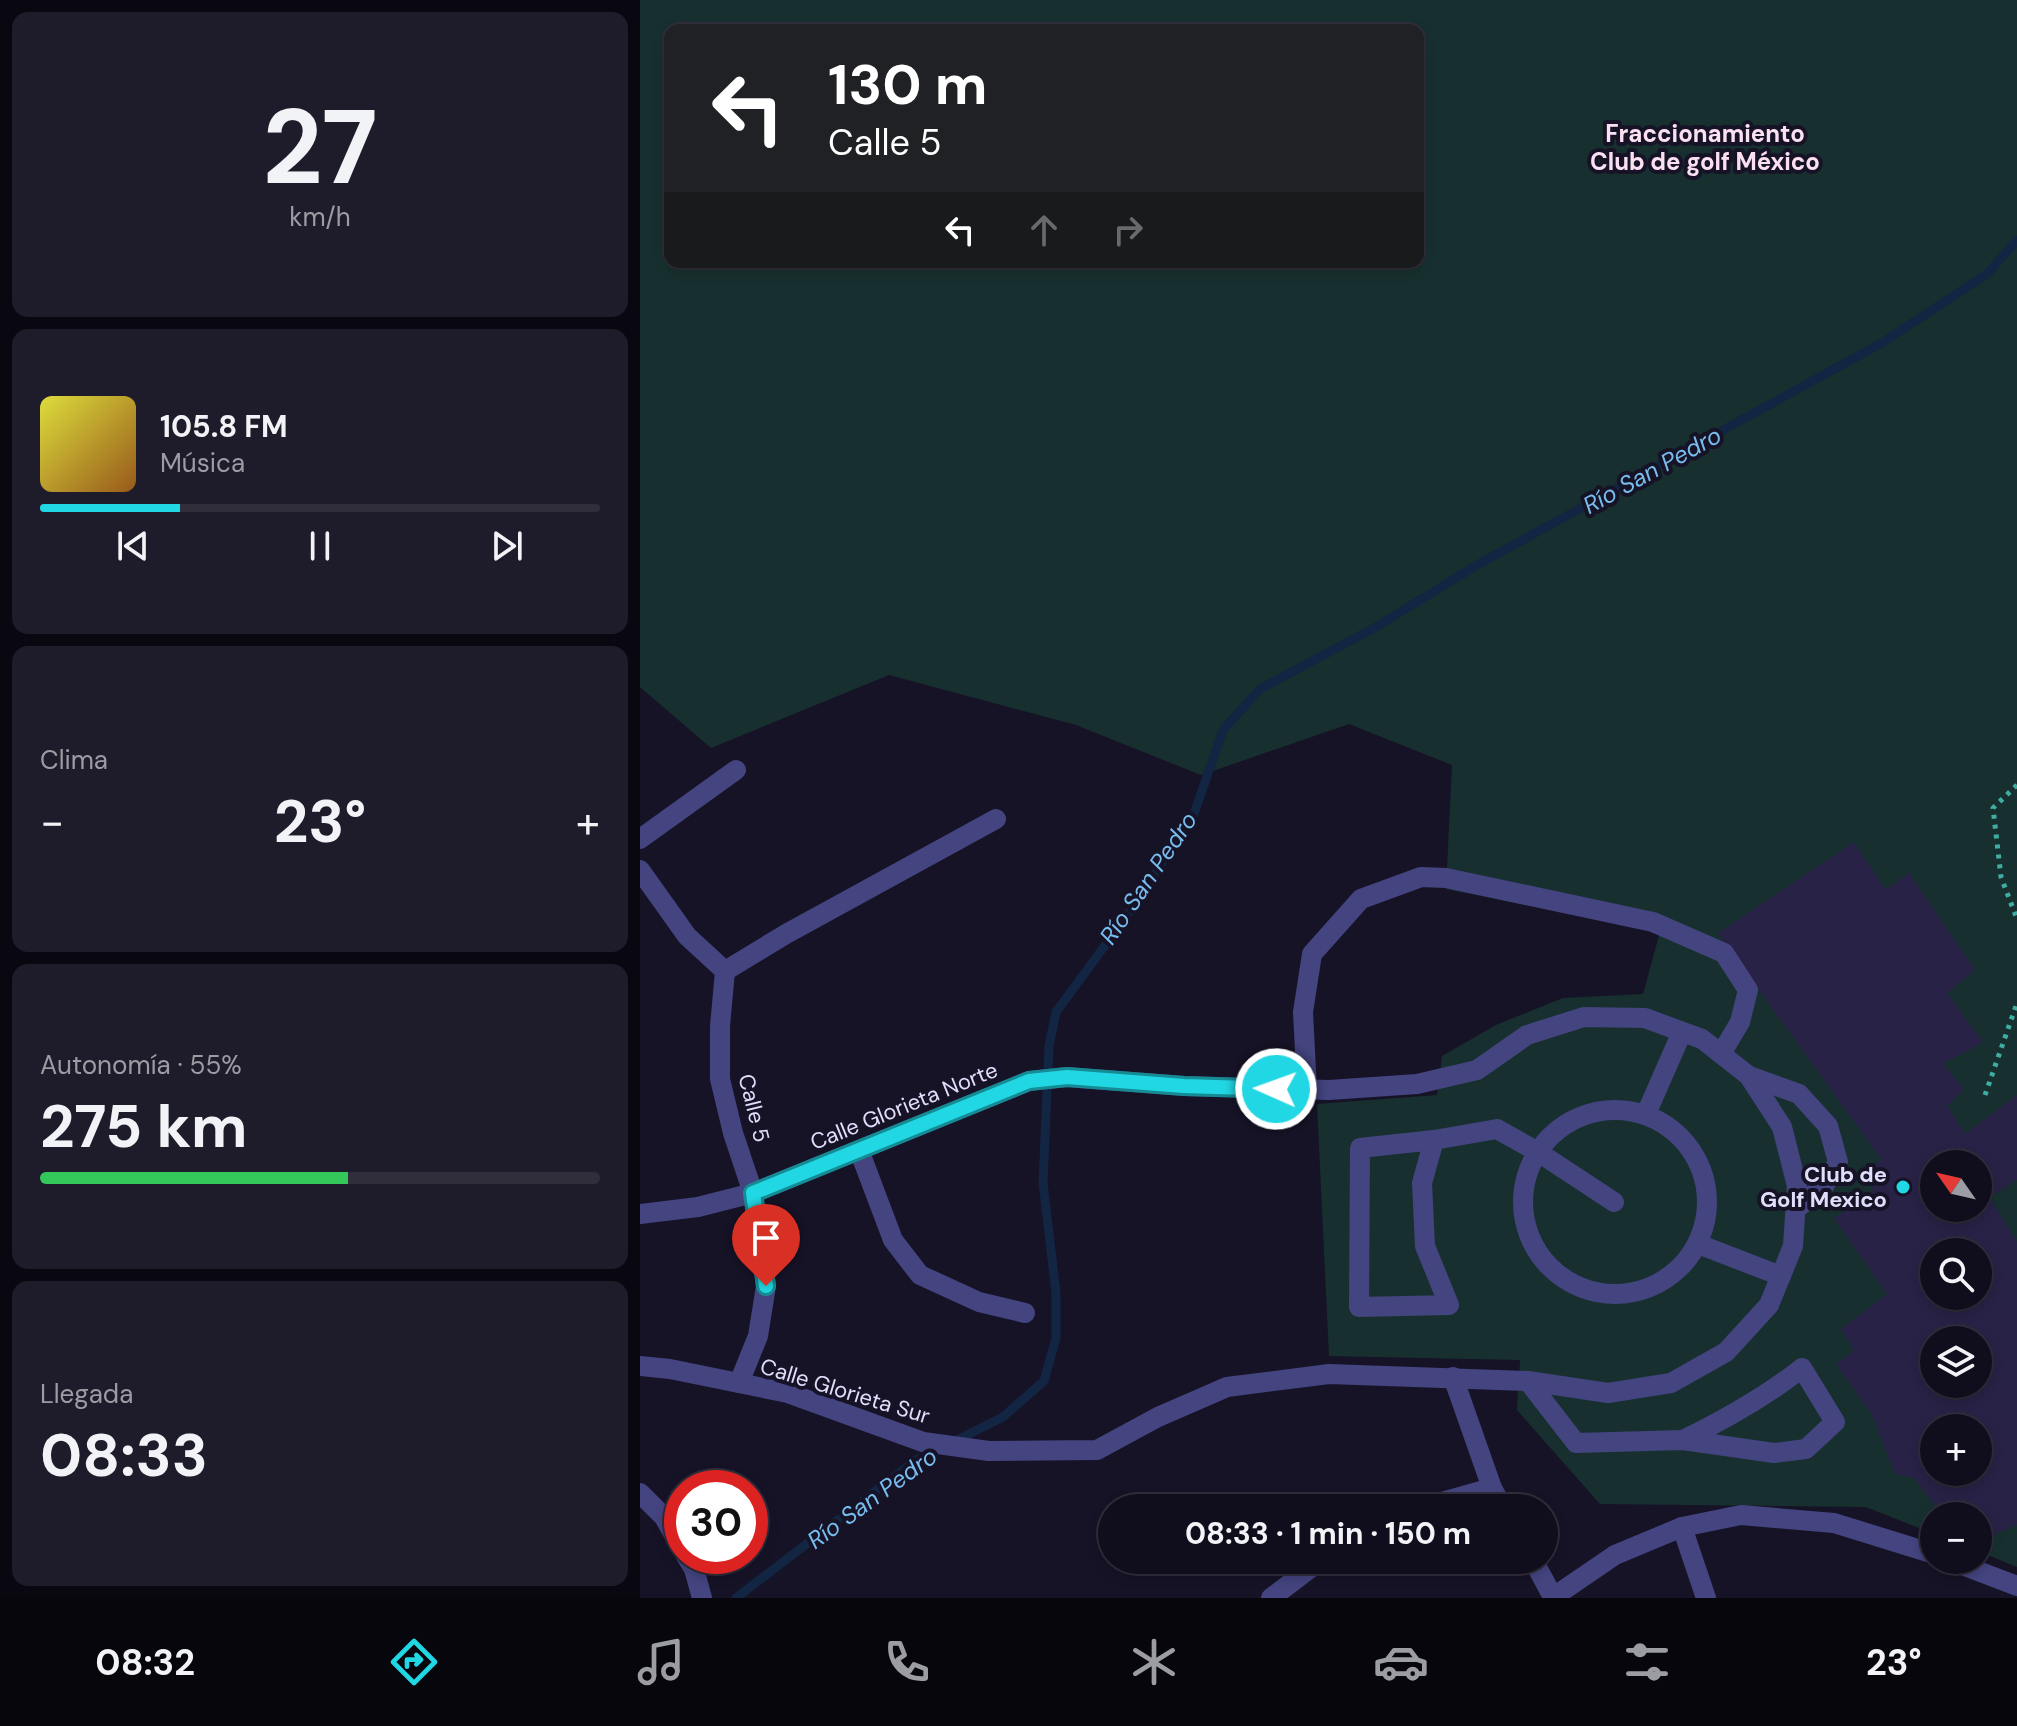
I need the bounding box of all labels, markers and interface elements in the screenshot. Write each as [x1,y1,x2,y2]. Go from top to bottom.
text: 130 m [828,48,987,121]
icon: left [696,56,800,160]
text: 27 [262,80,378,215]
district label: Fraccionamiento Club de golf México [1590,118,1820,177]
text: Calle 5 [828,119,941,166]
text: km/h [289,200,351,234]
icon: left [938,208,982,252]
icon: ahead [1022,208,1066,252]
icon: right [1106,208,1150,252]
text: 105.8 FM [160,407,288,446]
water label: Río San Pedro [1577,419,1727,521]
text: Música [160,446,245,480]
icon: previous [111,524,155,568]
icon: pause [298,524,342,568]
icon: next [485,524,529,568]
text: Clima [40,743,108,777]
text: 23° [274,782,366,861]
text: − [40,793,64,851]
text: + [576,793,600,851]
water label: Río San Pedro [1092,806,1204,950]
position arrow [1234,1047,1318,1131]
text: Autonomía · 55% [40,1048,242,1082]
street label: Calle Glorieta Norte [806,1055,1002,1157]
street label: Calle 5 [732,1071,776,1145]
text: 275 km [40,1087,248,1166]
north arrow [1920,1150,1992,1222]
map controls [1920,1150,1992,1574]
place label: Club de Golf Mexico [1760,1160,1887,1214]
marker: Club de Golf Mexico [1894,1178,1912,1196]
pin [732,1204,800,1286]
icon: arrive [744,1216,788,1260]
button: search [1920,1238,1992,1310]
button: layers [1920,1326,1992,1398]
street label: Calle Glorieta Sur [757,1351,933,1431]
text: Llegada [40,1377,133,1411]
button: + [1920,1414,1992,1486]
text: 08:33 [40,1416,208,1495]
water label: Río San Pedro [801,1440,943,1556]
speed limit sign: 30 [664,1470,768,1574]
button: − [1920,1502,1992,1574]
text: 08:33 · 1 min · 150 m [1185,1514,1471,1553]
icon: directions [386,1634,442,1690]
icon: music [633,1634,689,1690]
icon: phone [879,1634,935,1690]
icon: climate [1126,1634,1182,1690]
icon: car [1373,1634,1429,1690]
icon: filters [1619,1634,1675,1690]
text: 08:32 [95,1639,195,1686]
text: 23° [1866,1639,1922,1686]

